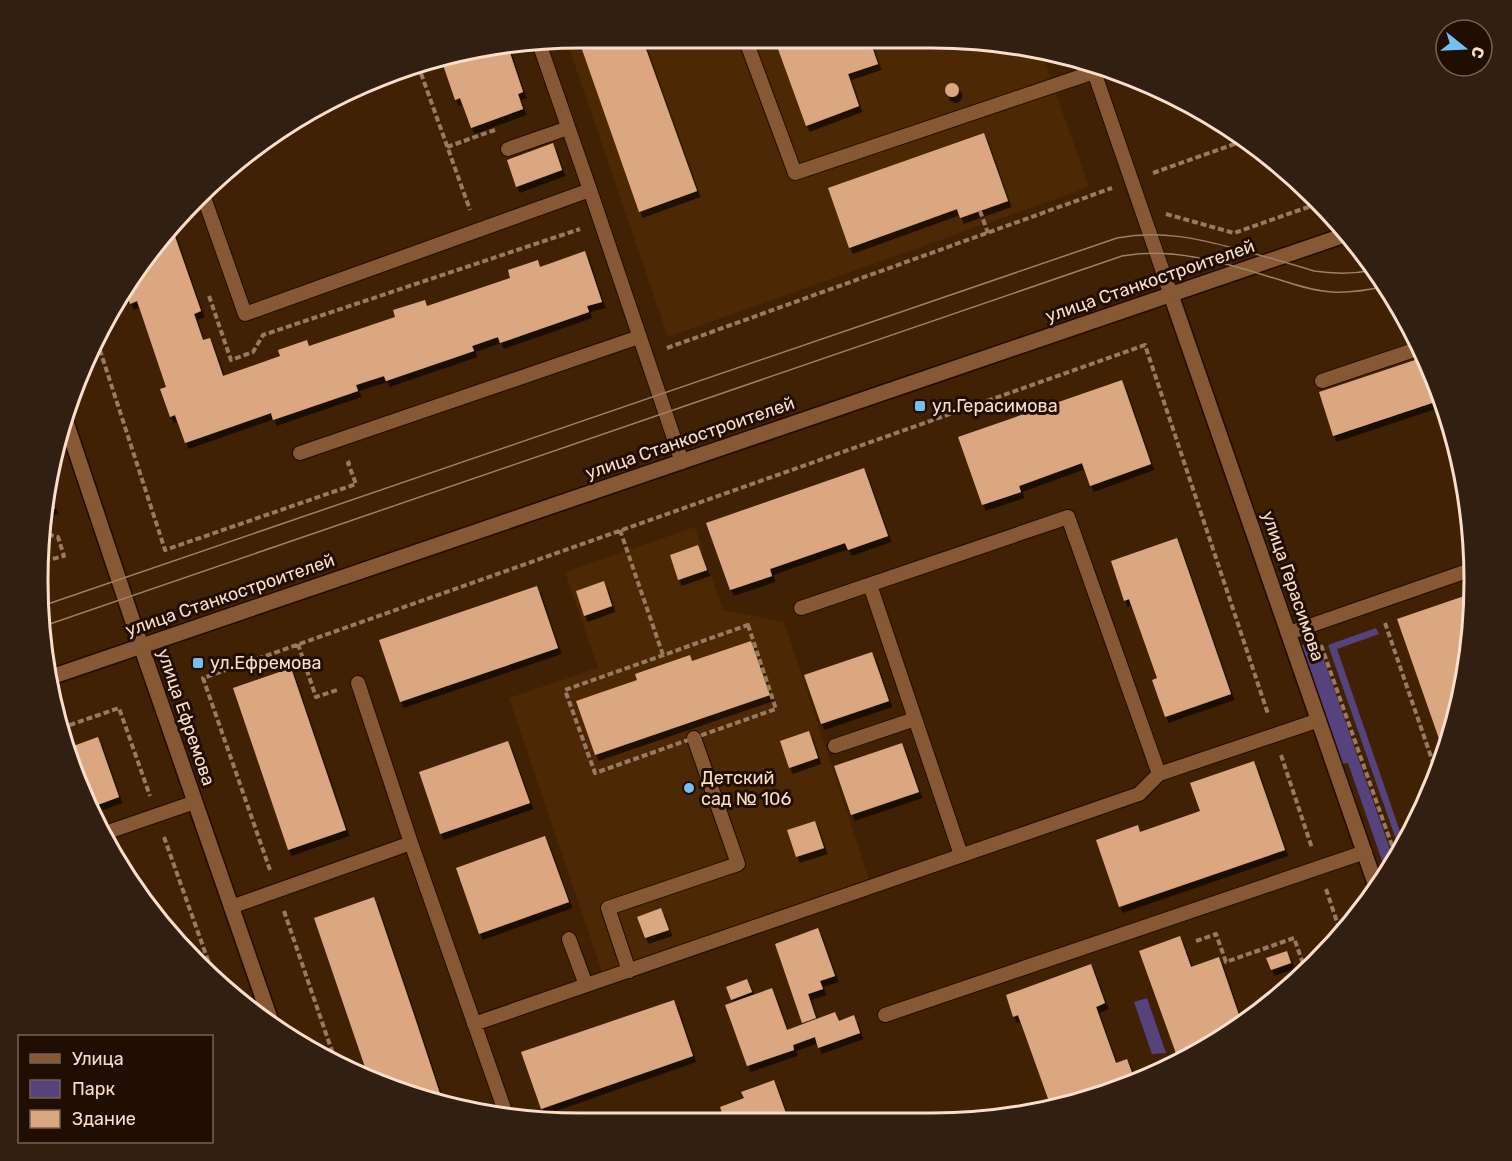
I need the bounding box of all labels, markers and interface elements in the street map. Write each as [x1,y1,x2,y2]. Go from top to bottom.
north arrow [1434,18,1494,78]
text: С [1467,44,1489,61]
street label: улица Станкостроителей [1043,235,1257,327]
street label: улица Станкостроителей [583,392,797,484]
place label: ул.Герасимова [932,395,1058,417]
marker: ул.Герасимова [913,399,927,413]
street label: улица Герасимова [1257,508,1329,664]
street label: улица Станкостроителей [123,549,337,641]
street label: улица Ефремова [152,646,220,788]
place label: ул.Ефремова [210,652,321,674]
marker: ул.Ефремова [191,656,205,670]
place label: Детский сад № 106 [701,767,791,810]
marker: Детский сад № 106 [682,781,696,795]
legend [18,1035,213,1143]
text: Улица [72,1048,124,1070]
text: Парк [72,1078,116,1100]
text: Здание [72,1108,136,1130]

